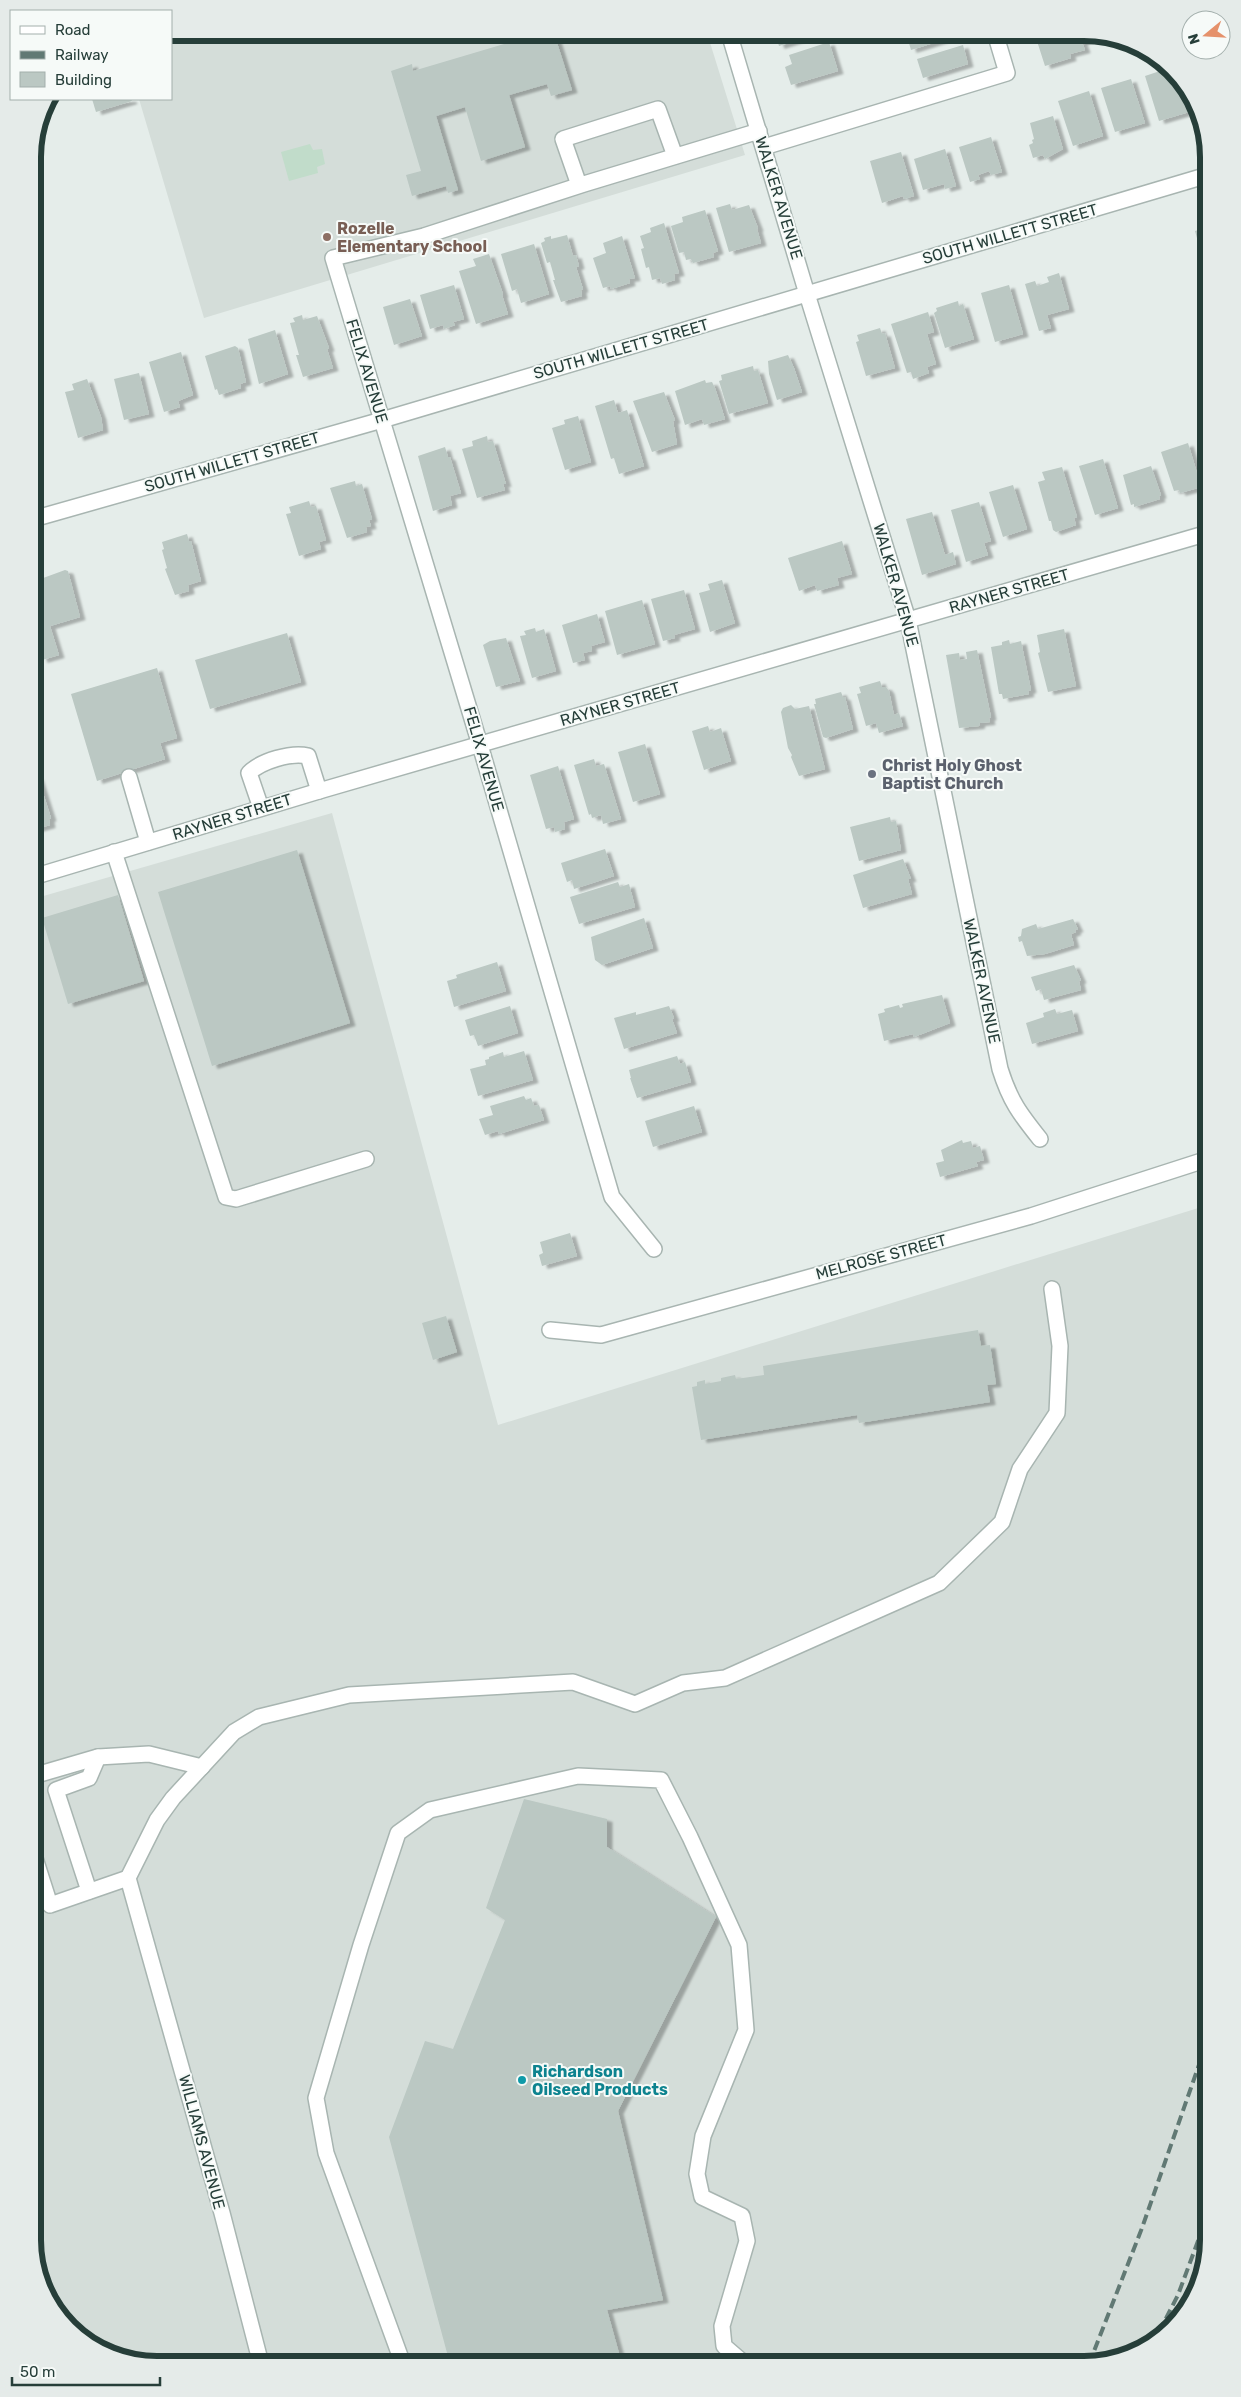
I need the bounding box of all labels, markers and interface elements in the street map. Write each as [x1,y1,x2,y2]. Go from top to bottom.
legend [10,10,172,100]
north arrow [1181,10,1231,60]
text: Road [55,21,91,39]
text: N [1184,31,1204,46]
text: Railway [55,46,109,64]
text: Building [55,71,112,89]
street label: WALKER AVENUE [751,134,807,262]
street label: SOUTH WILLETT STREET [920,200,1100,268]
place label: Rozelle Elementary School [337,219,487,256]
marker: Rozelle Elementary School [321,231,333,243]
street label: SOUTH WILLETT STREET [531,315,711,383]
street label: FELIX AVENUE [342,316,392,426]
street label: SOUTH WILLETT STREET [142,428,322,496]
street label: WALKER AVENUE [869,521,923,649]
street label: RAYNER STREET [947,565,1071,617]
street label: RAYNER STREET [558,678,682,730]
street label: FELIX AVENUE [460,704,508,814]
place label: Christ Holy Ghost Baptist Church [882,756,1022,793]
marker: Christ Holy Ghost Baptist Church [866,768,878,780]
street label: RAYNER STREET [170,790,294,844]
street label: WALKER AVENUE [959,917,1005,1045]
street label: MELROSE STREET [814,1230,948,1284]
place label: Richardson Oilseed Products [532,2062,668,2099]
street label: WILLIAMS AVENUE [175,2073,229,2211]
marker: Richardson Oilseed Products [516,2074,528,2086]
scale bar [12,2354,160,2386]
text: 50 m [20,2363,55,2381]

